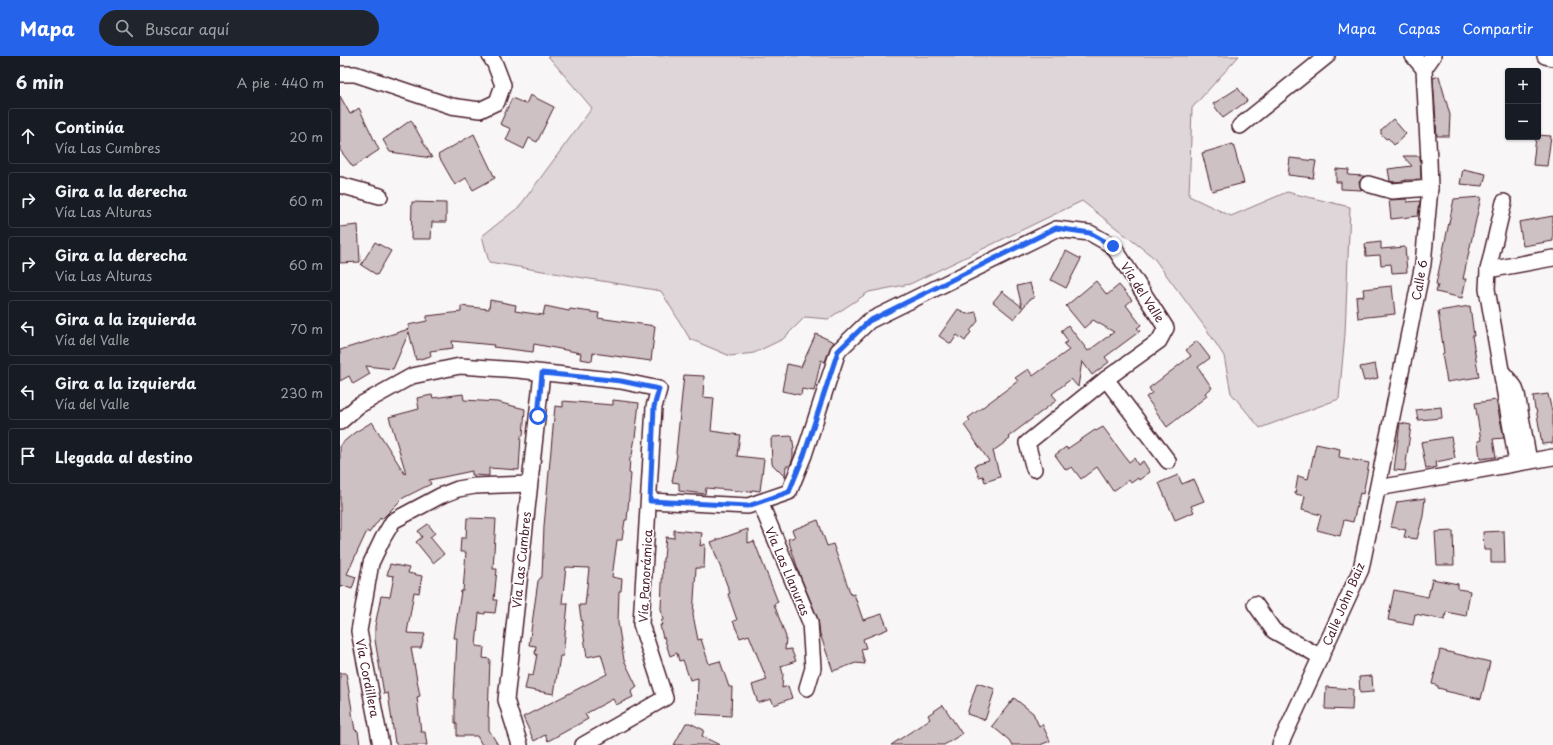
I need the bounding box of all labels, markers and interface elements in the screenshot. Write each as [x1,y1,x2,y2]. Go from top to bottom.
search box [99,10,379,46]
text: Mapa [20,14,75,42]
icon: search [113,17,135,39]
text: Buscar aquí [145,17,229,40]
text: Mapa [1338,18,1376,39]
text: Capas [1398,18,1440,39]
text: Compartir [1462,18,1533,39]
map controls [1505,68,1541,140]
button: + [1505,68,1541,104]
text: 6 min [16,69,64,95]
text: A pie · 440 m [237,73,324,92]
button: − [1505,104,1541,140]
text: Continúa [55,115,124,138]
icon: ahead [17,125,39,147]
text: 20 m [289,127,323,146]
text: Vía Las Cumbres [55,138,160,157]
text: Gira a la derecha [55,179,187,202]
icon: right [17,189,39,211]
text: 60 m [289,191,323,210]
text: Vía Las Alturas [55,202,152,221]
route end [1104,237,1122,255]
text: Gira a la derecha [55,243,187,266]
icon: right [17,253,39,275]
text: 60 m [289,255,323,274]
street label: Vía del Valle [1117,258,1170,326]
street label: Calle 6 [1407,258,1431,302]
text: Via Las Alturas [55,266,152,285]
text: Gira a la izquierda [55,307,196,330]
icon: left [17,317,39,339]
text: 70 m [290,319,323,338]
text: Vía del Valle [55,330,130,349]
text: Gira a la izquierda [55,371,196,394]
icon: left [17,381,39,403]
text: 230 m [281,383,323,402]
text: Vía del Valle [55,394,130,413]
route start [529,407,547,425]
icon: arrive [17,445,39,467]
text: Llegada al destino [55,445,193,468]
street label: Vía Las Cumbres [507,510,535,609]
street label: Vía Las Llanuras [761,524,815,619]
street label: Vía Panorámica [634,529,656,623]
street label: Calle John Baiz [1317,559,1369,648]
street label: Vía Cordillera [352,637,385,719]

